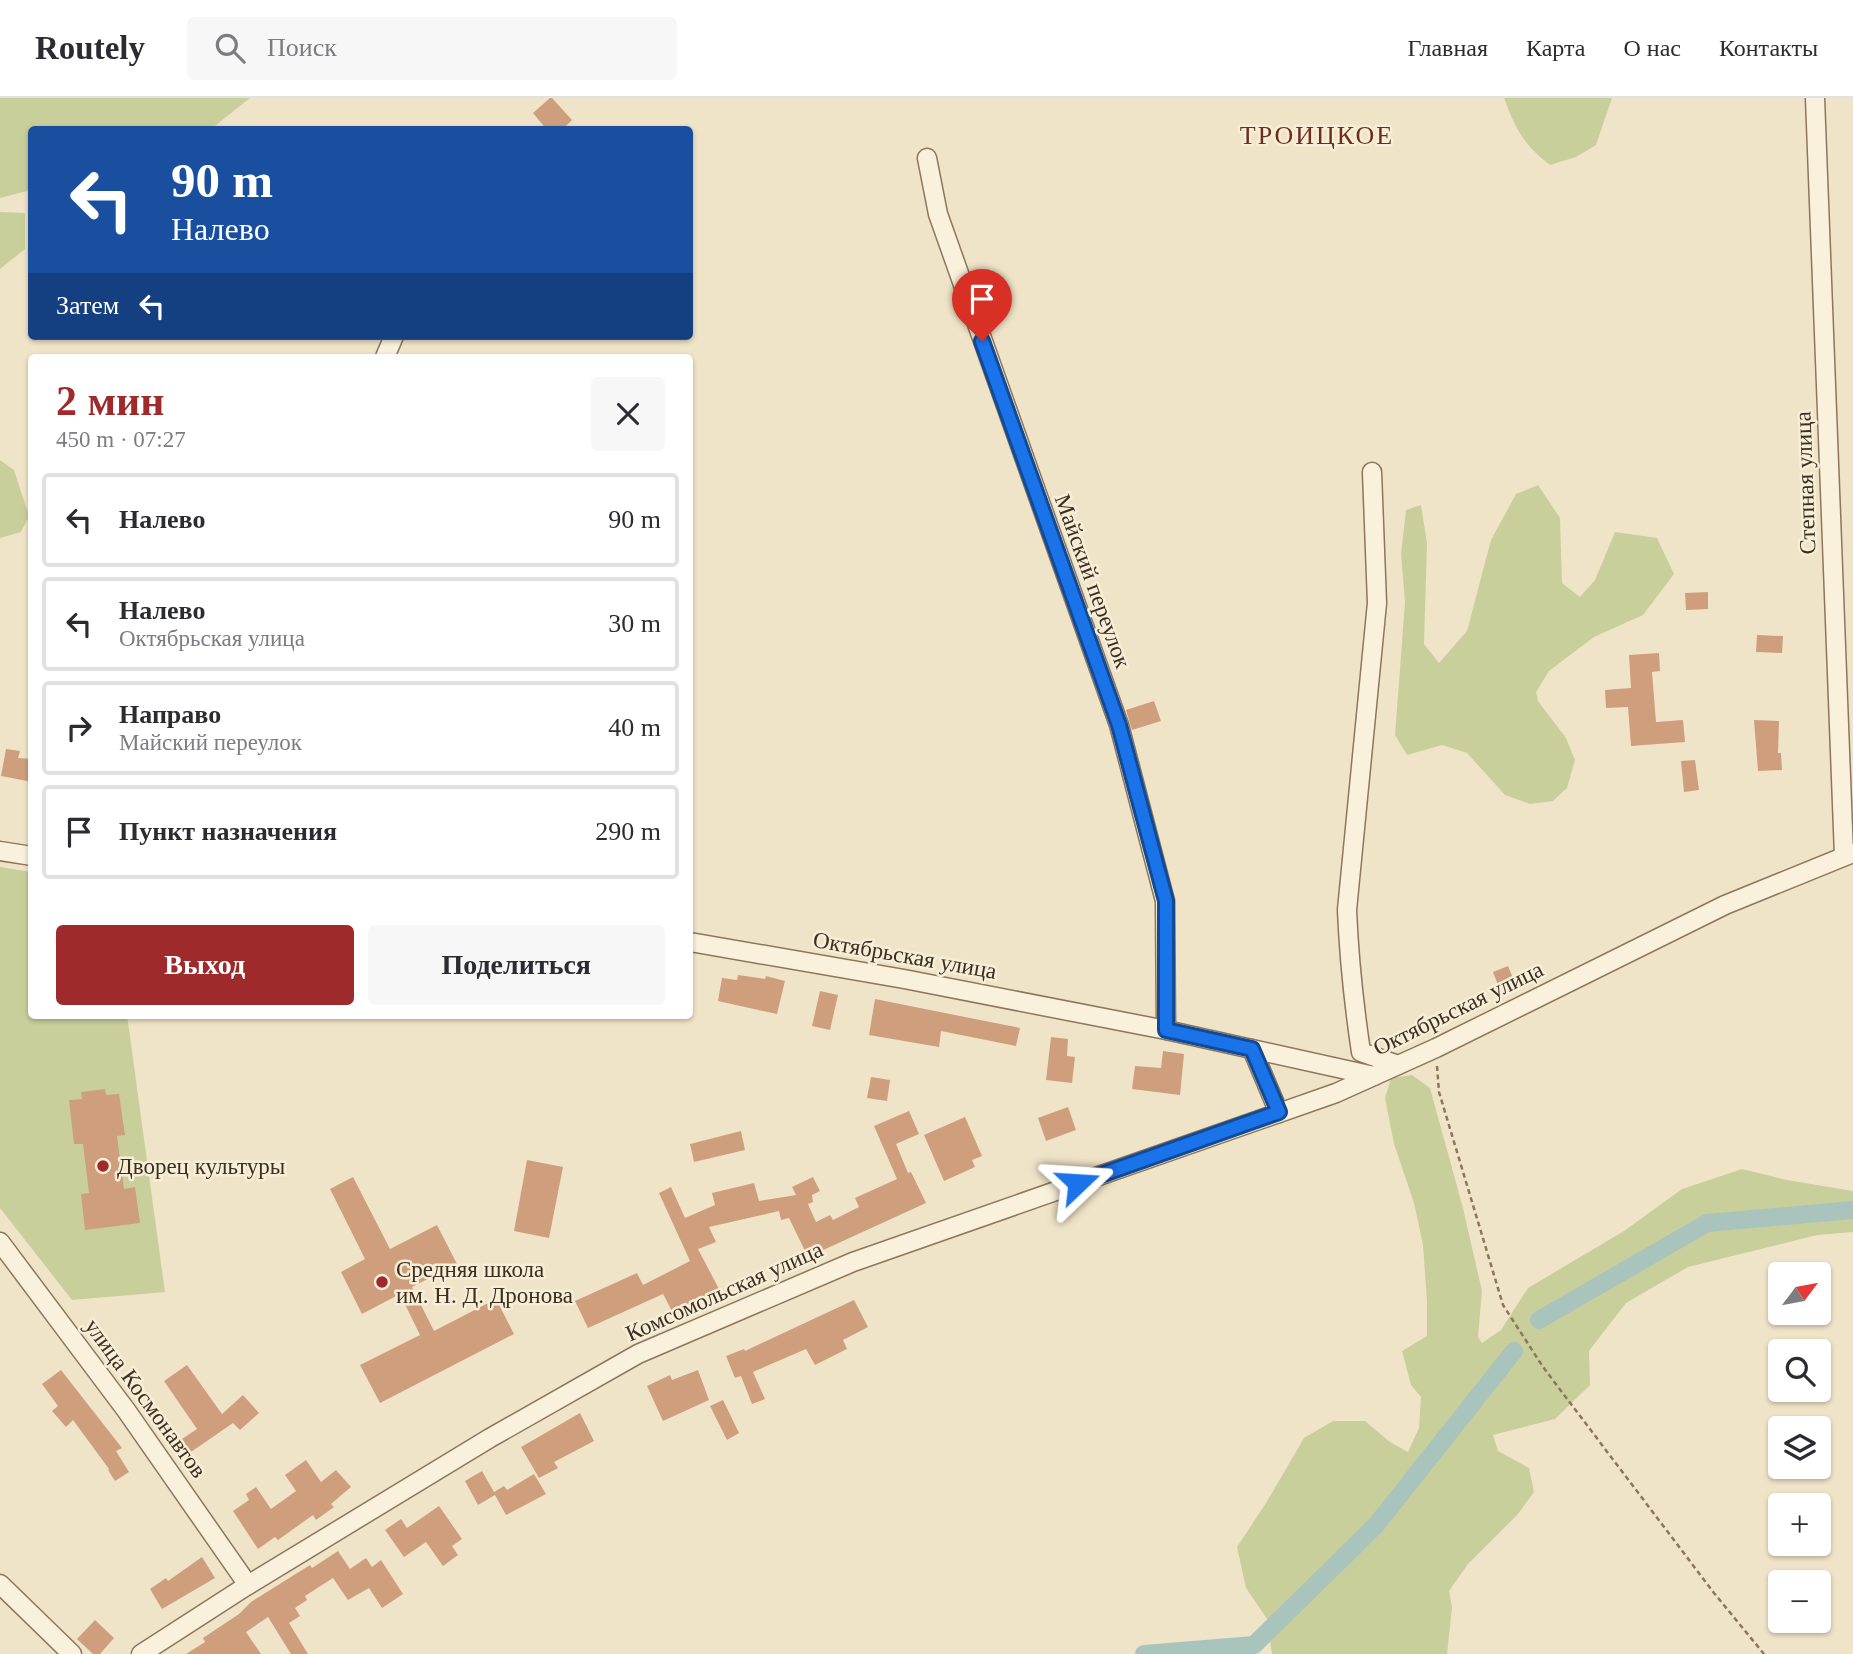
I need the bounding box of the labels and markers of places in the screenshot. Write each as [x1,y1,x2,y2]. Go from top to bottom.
pin [952,269,1012,341]
place label: Дворец культуры [117,1154,285,1179]
marker: Дворец культуры [95,1158,111,1174]
place label: Средняя школа им. Н. Д. Дронова [396,1257,573,1308]
marker: Средняя школа им. Н. Д. Дронова [374,1274,390,1290]

